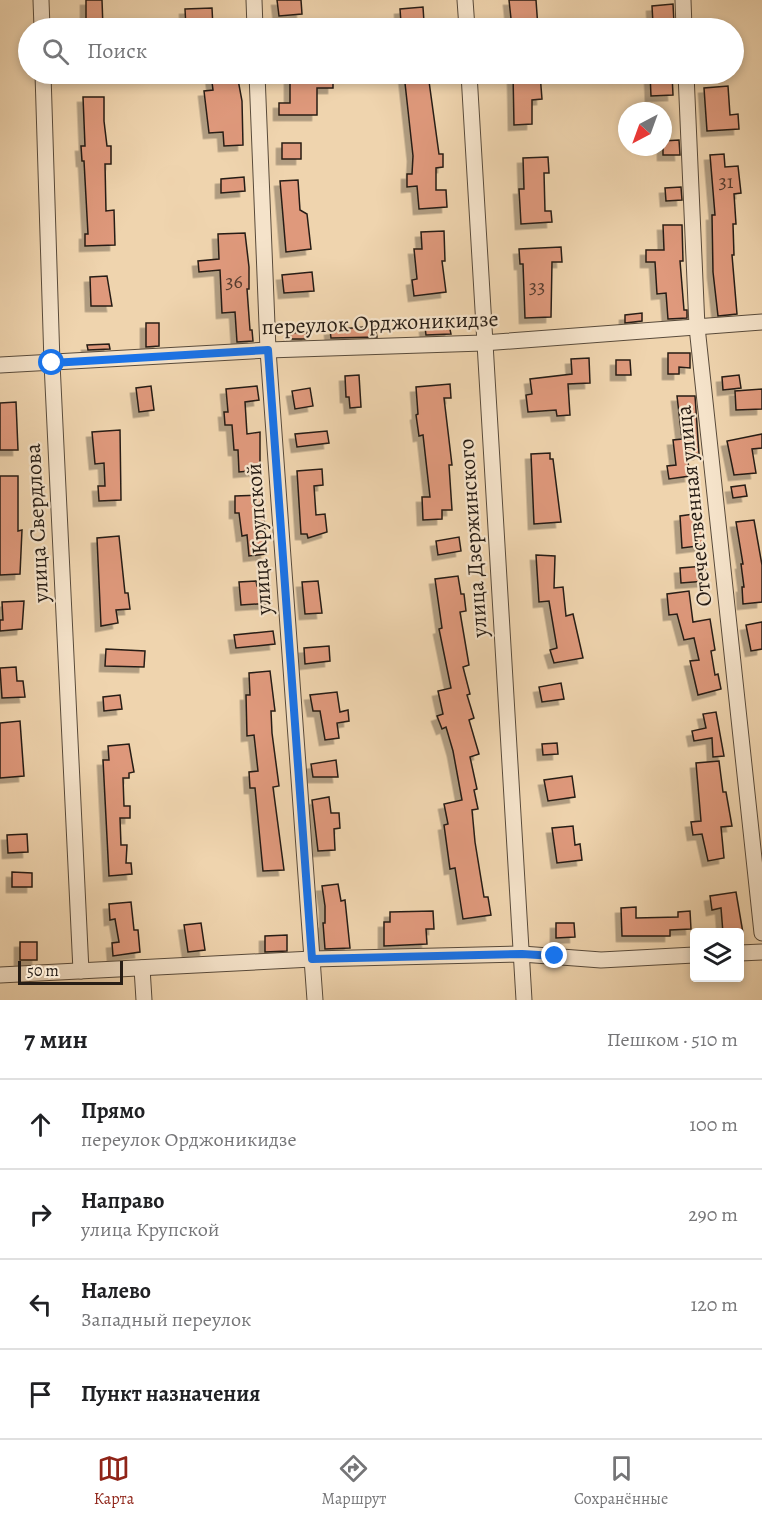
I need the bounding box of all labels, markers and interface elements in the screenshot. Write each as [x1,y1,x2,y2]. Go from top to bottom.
search box [18,18,744,84]
icon: search [39,35,72,68]
text: Поиск [87,36,147,66]
north arrow [618,102,672,156]
house number: 31 [718,168,734,195]
house number: 36 [225,268,243,295]
house number: 33 [529,273,545,300]
street label: переулок Орджоникидзе [261,304,499,342]
route start [38,349,64,375]
street label: Отечественная улица [668,403,719,608]
street label: улица Дзержинского [451,438,495,639]
street label: улица Свердлова [18,442,56,604]
street label: улица Крупской [239,462,279,617]
map controls [690,928,744,982]
button: layers [690,928,744,982]
route end [541,942,567,968]
scale bar [18,958,123,986]
text: 50 m [27,960,59,982]
text: 7 мин [24,1022,88,1057]
text: Пешком · 510 m [607,1026,738,1053]
text: Прямо [81,1096,145,1126]
icon: ahead [24,1108,57,1141]
text: 100 m [689,1111,738,1138]
text: переулок Орджоникидзе [81,1126,297,1153]
text: Направо [81,1186,164,1216]
icon: right [24,1198,57,1231]
text: 290 m [688,1201,738,1228]
text: улица Крупской [81,1216,219,1243]
text: Налево [81,1276,151,1306]
icon: left [24,1288,57,1321]
text: 120 m [690,1291,738,1318]
text: Западный переулок [81,1306,251,1333]
icon: arrive [24,1378,57,1411]
text: Пункт назначения [81,1379,260,1409]
tab: Карта [94,1452,134,1510]
tab: Маршрут [322,1452,386,1510]
tab: Сохранённые [574,1452,668,1510]

